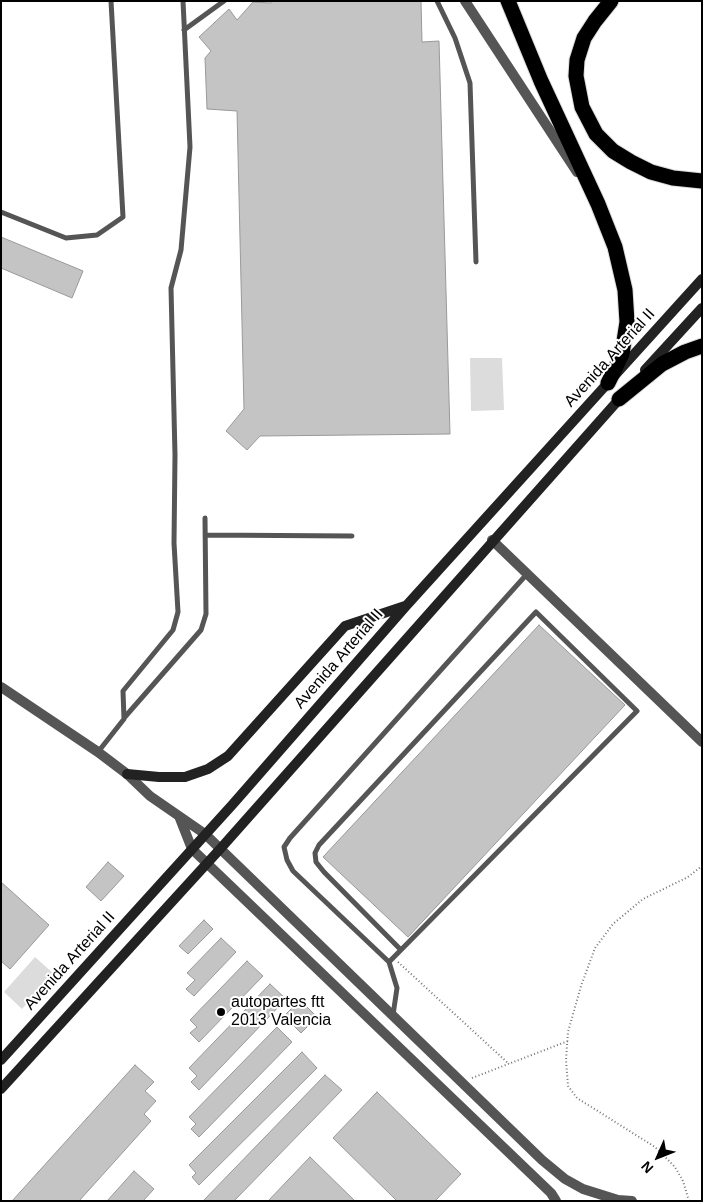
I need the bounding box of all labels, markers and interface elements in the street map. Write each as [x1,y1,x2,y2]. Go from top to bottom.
street label: Avenida Arterial II [561,305,659,411]
street label: Avenida Arterial II [290,605,388,713]
street label: Avenida Arterial II [21,908,119,1014]
place label: autopartes ftt 2013 Valencia [231,993,331,1031]
marker: autopartes ftt 2013 Valencia [215,1006,227,1018]
north arrow [633,1132,683,1182]
text: N [638,1158,656,1177]

